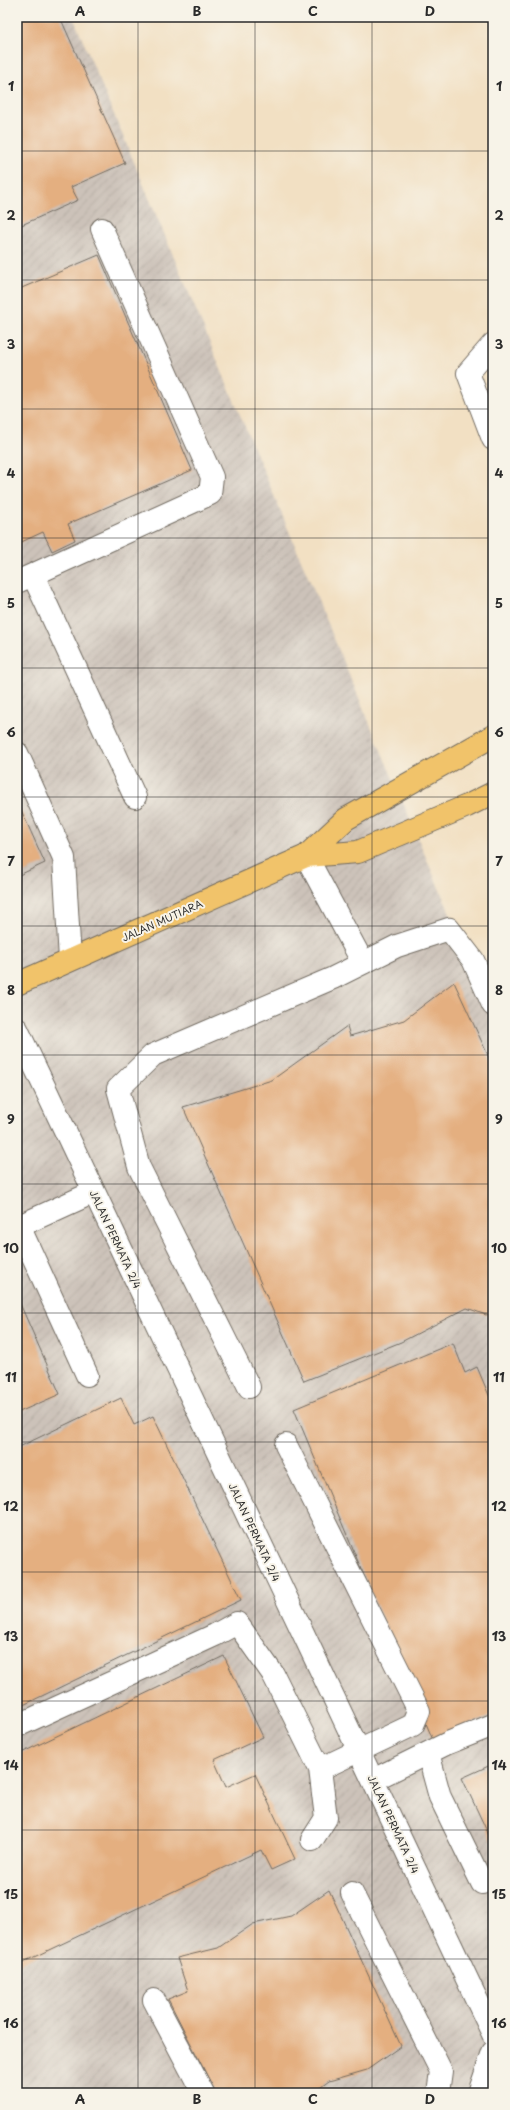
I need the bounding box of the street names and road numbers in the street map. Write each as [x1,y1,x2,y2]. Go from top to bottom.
street label: JALAN MUTIARA [119,895,205,945]
street label: JALAN PERMATA 2/4 [87,1187,146,1291]
street label: JALAN PERMATA 2/4 [226,1480,285,1584]
street label: JALAN PERMATA 2/4 [365,1772,424,1876]

